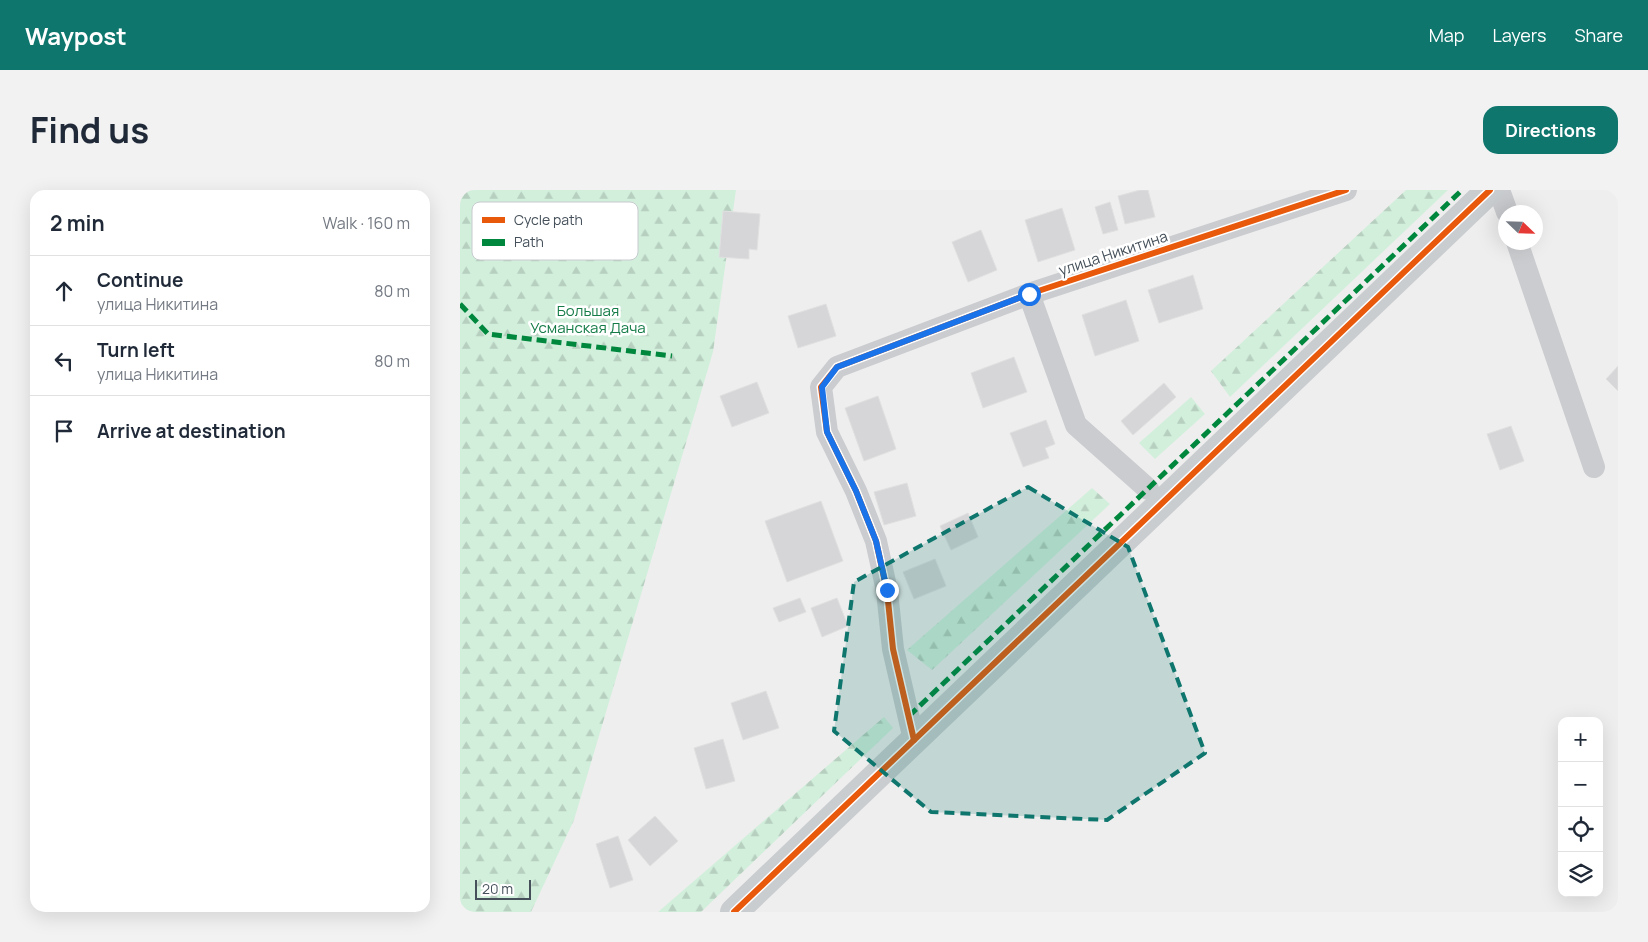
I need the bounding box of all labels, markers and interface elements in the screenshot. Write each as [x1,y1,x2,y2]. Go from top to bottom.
text: Waypost [25,19,127,52]
text: Map [1429,23,1464,47]
text: Layers [1492,23,1546,47]
text: Share [1574,23,1623,47]
text: Find us [30,106,149,154]
button: Directions [1483,106,1618,154]
legend [472,202,638,260]
north arrow [1498,205,1543,250]
text: 2 min [50,209,105,237]
text: Cycle path [514,210,583,229]
text: Walk · 160 m [322,212,410,234]
street label: улица Никитина [1056,225,1170,281]
text: Path [514,232,544,251]
text: Continue [97,267,183,293]
icon: ahead [50,277,78,305]
text: 80 m [374,280,410,302]
route start [1018,283,1041,306]
text: улица Никитина [97,293,218,315]
park label: Большая Усманская Дача [530,300,646,338]
text: Turn left [97,337,175,363]
icon: left [50,347,78,375]
text: 80 m [374,350,410,372]
text: улица Никитина [97,363,218,385]
icon: arrive [50,417,78,445]
text: Arrive at destination [97,418,286,444]
route end [876,579,899,602]
map controls [1558,717,1603,897]
button: + [1558,717,1603,762]
button: − [1558,762,1603,807]
button: locate [1558,807,1603,852]
button: layers [1558,852,1603,897]
scale bar [475,877,531,900]
text: 20 m [482,879,513,898]

